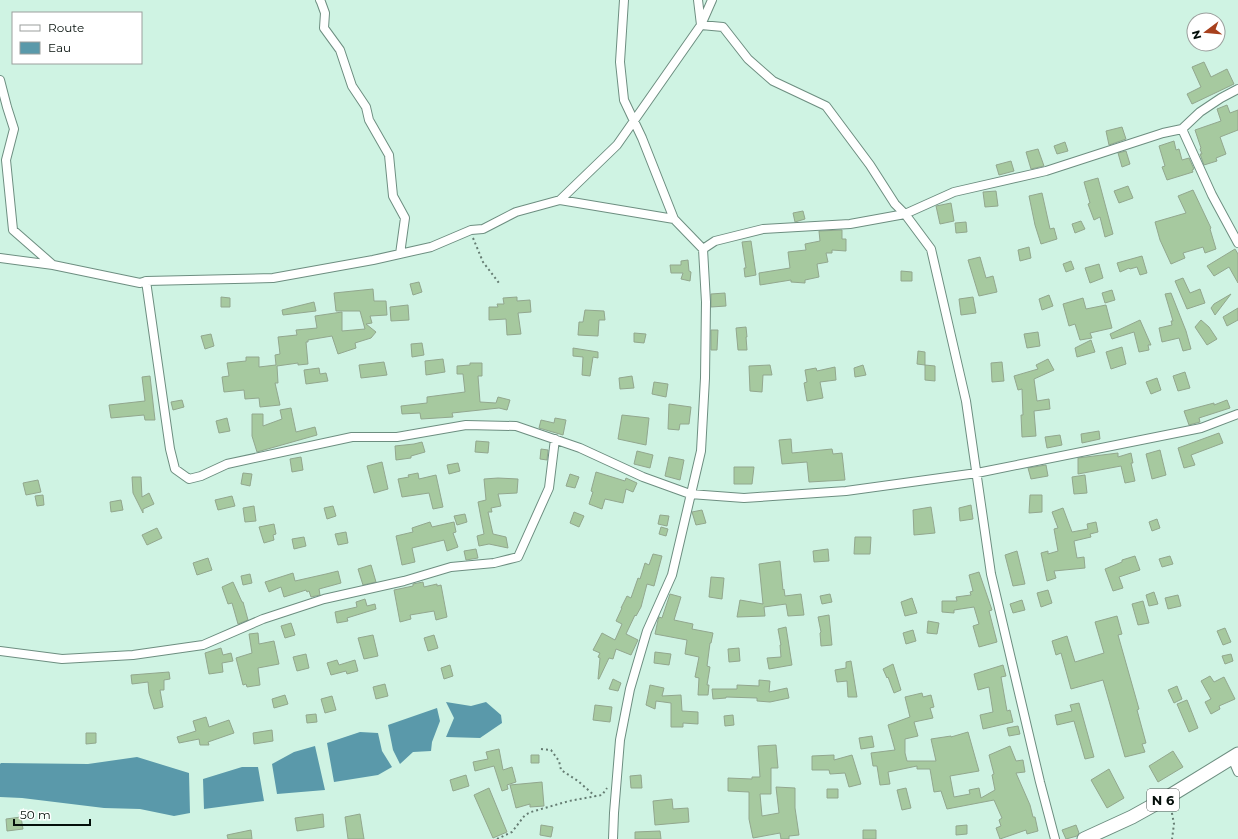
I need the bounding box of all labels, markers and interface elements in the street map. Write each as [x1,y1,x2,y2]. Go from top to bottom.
legend [12,12,142,64]
north arrow [1186,12,1226,52]
text: Route [48,20,84,35]
text: N [1188,29,1204,41]
text: Eau [48,40,71,55]
road number: N 6 [1147,789,1179,811]
scale bar [14,801,90,827]
text: 50 m [20,807,51,822]

